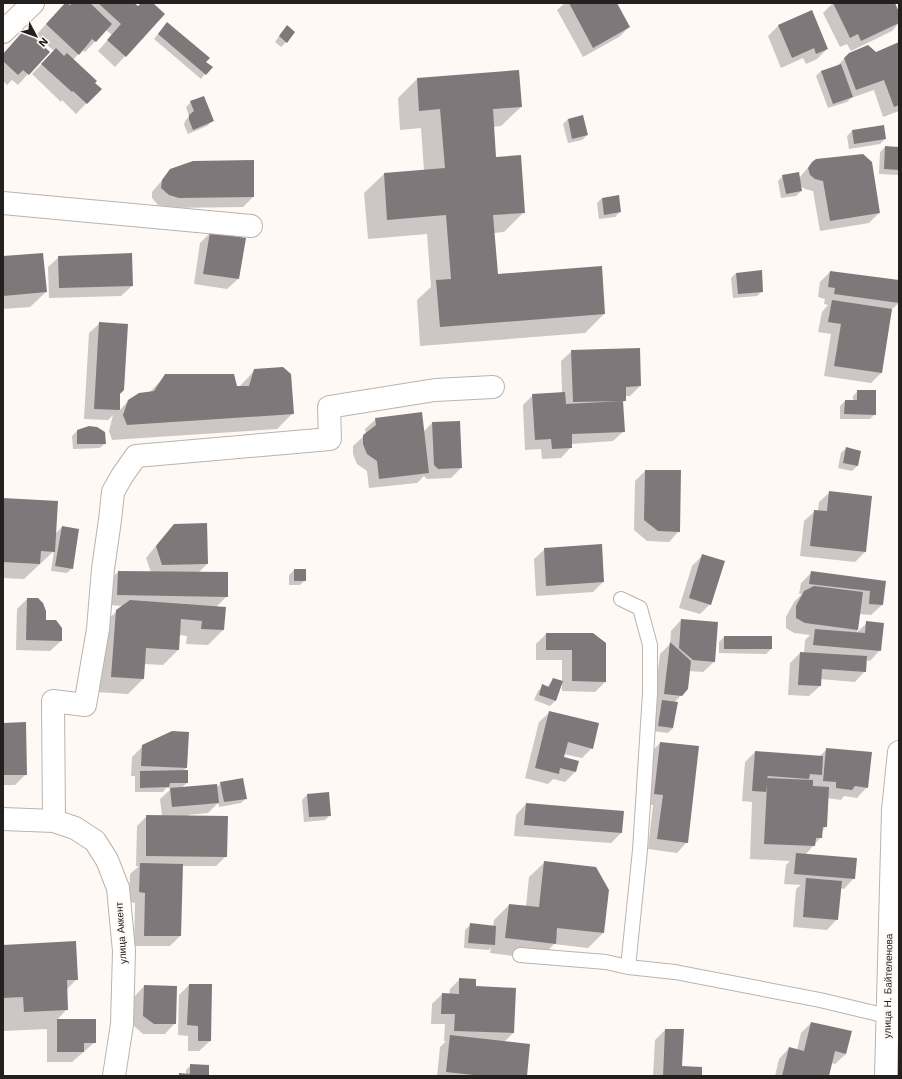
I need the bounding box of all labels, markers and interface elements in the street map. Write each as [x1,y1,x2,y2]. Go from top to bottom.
north arrow [16,16,56,56]
text: N [36,35,51,50]
street label: улица Аккент [113,901,129,964]
street label: улица Н. Байтеленова [882,933,894,1039]

